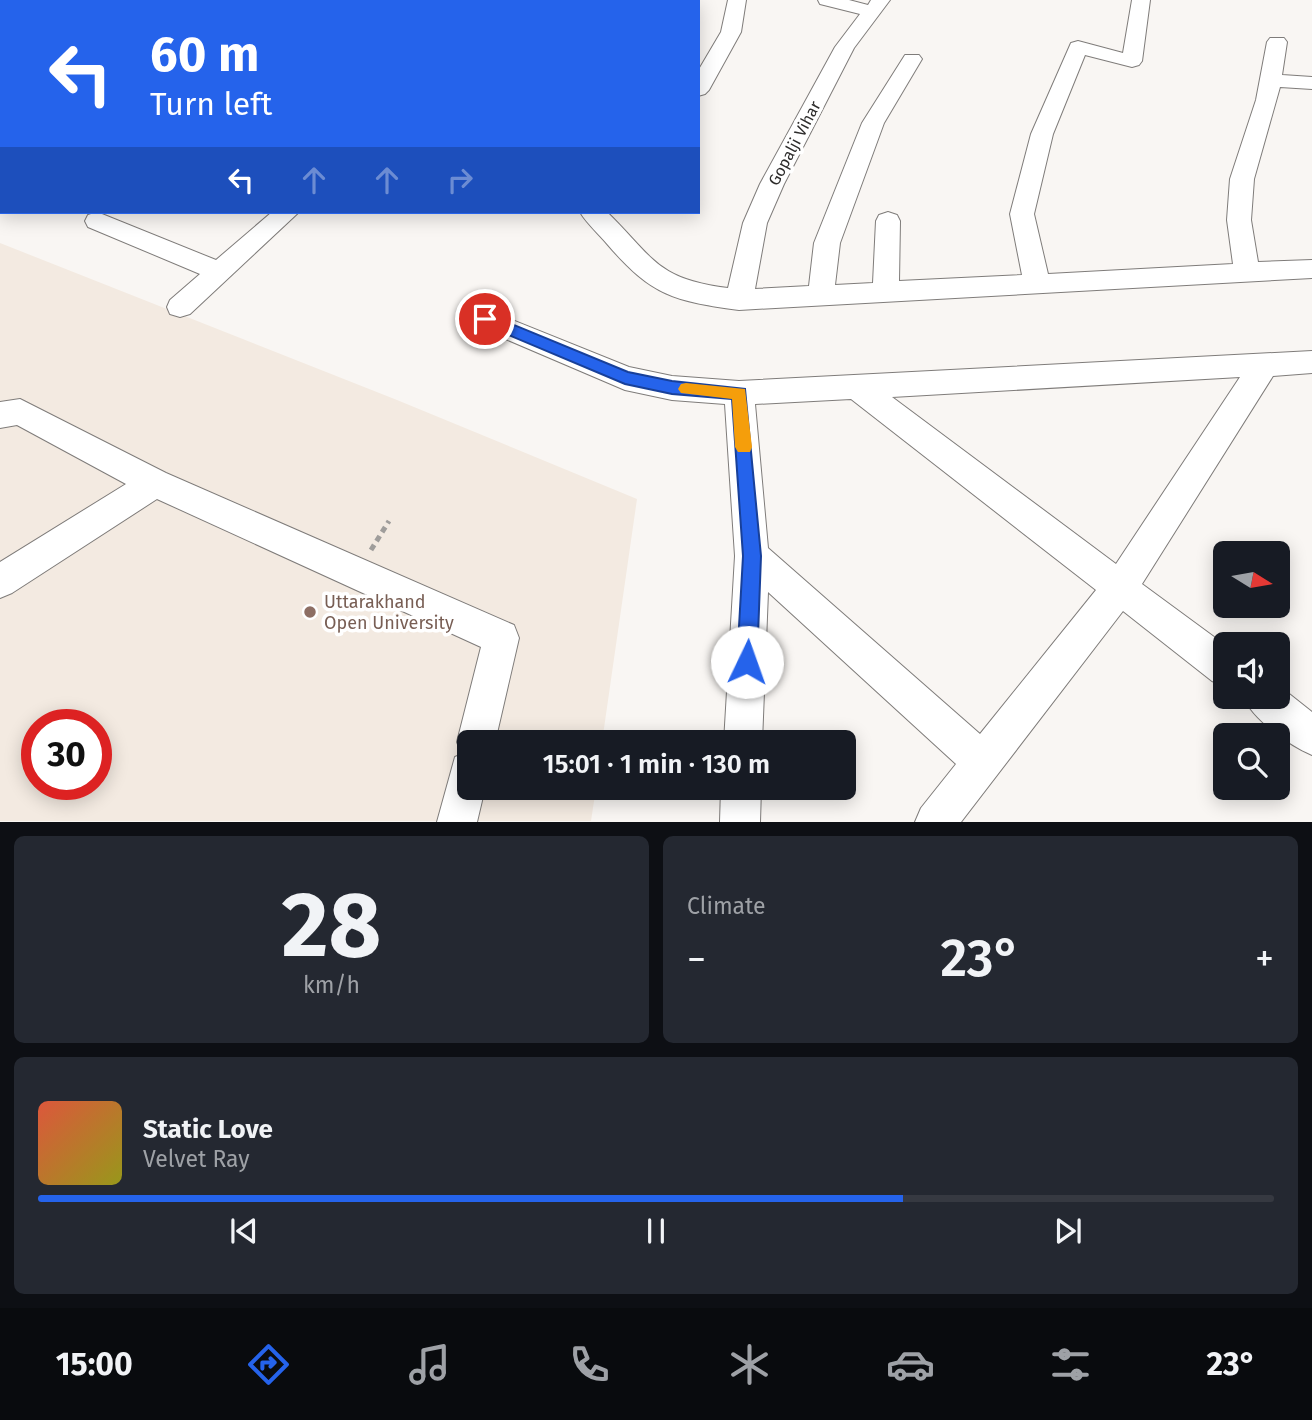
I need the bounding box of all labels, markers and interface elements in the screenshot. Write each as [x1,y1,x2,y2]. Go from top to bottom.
text: 60 m [150,25,259,84]
icon: left [35,28,126,119]
text: Turn left [150,85,272,123]
street label: Gopalji Vihar [764,97,825,189]
icon: left [222,161,260,199]
icon: ahead [295,161,333,199]
icon: ahead [368,161,406,199]
icon: right [441,161,479,199]
pin [455,289,515,349]
icon: arrive [466,300,504,338]
north arrow [1213,541,1290,618]
map controls [1213,541,1290,800]
place label: Uttarakhand Open University [324,591,454,634]
marker: Uttarakhand Open University [302,604,318,620]
position arrow [710,625,784,699]
button: sound [1213,632,1290,709]
speed limit sign: 30 [21,709,112,800]
button: search [1213,723,1290,800]
text: 15:01 · 1 min · 130 m [543,749,770,780]
text: 28 [282,871,381,980]
text: Climate [687,892,766,920]
text: 23° [940,927,1021,990]
text: − [687,936,706,982]
text: + [1255,936,1274,982]
text: km/h [303,971,360,999]
text: Static Love [143,1114,273,1145]
text: Velvet Ray [143,1145,250,1173]
icon: previous [225,1212,263,1250]
icon: pause [637,1212,675,1250]
icon: next [1049,1212,1087,1250]
icon: directions [244,1340,293,1389]
icon: music [405,1340,454,1389]
icon: phone [565,1340,614,1389]
icon: climate [725,1340,774,1389]
icon: car [886,1340,935,1389]
icon: filters [1046,1340,1095,1389]
text: 15:00 [56,1345,133,1383]
text: 23° [1207,1345,1256,1383]

